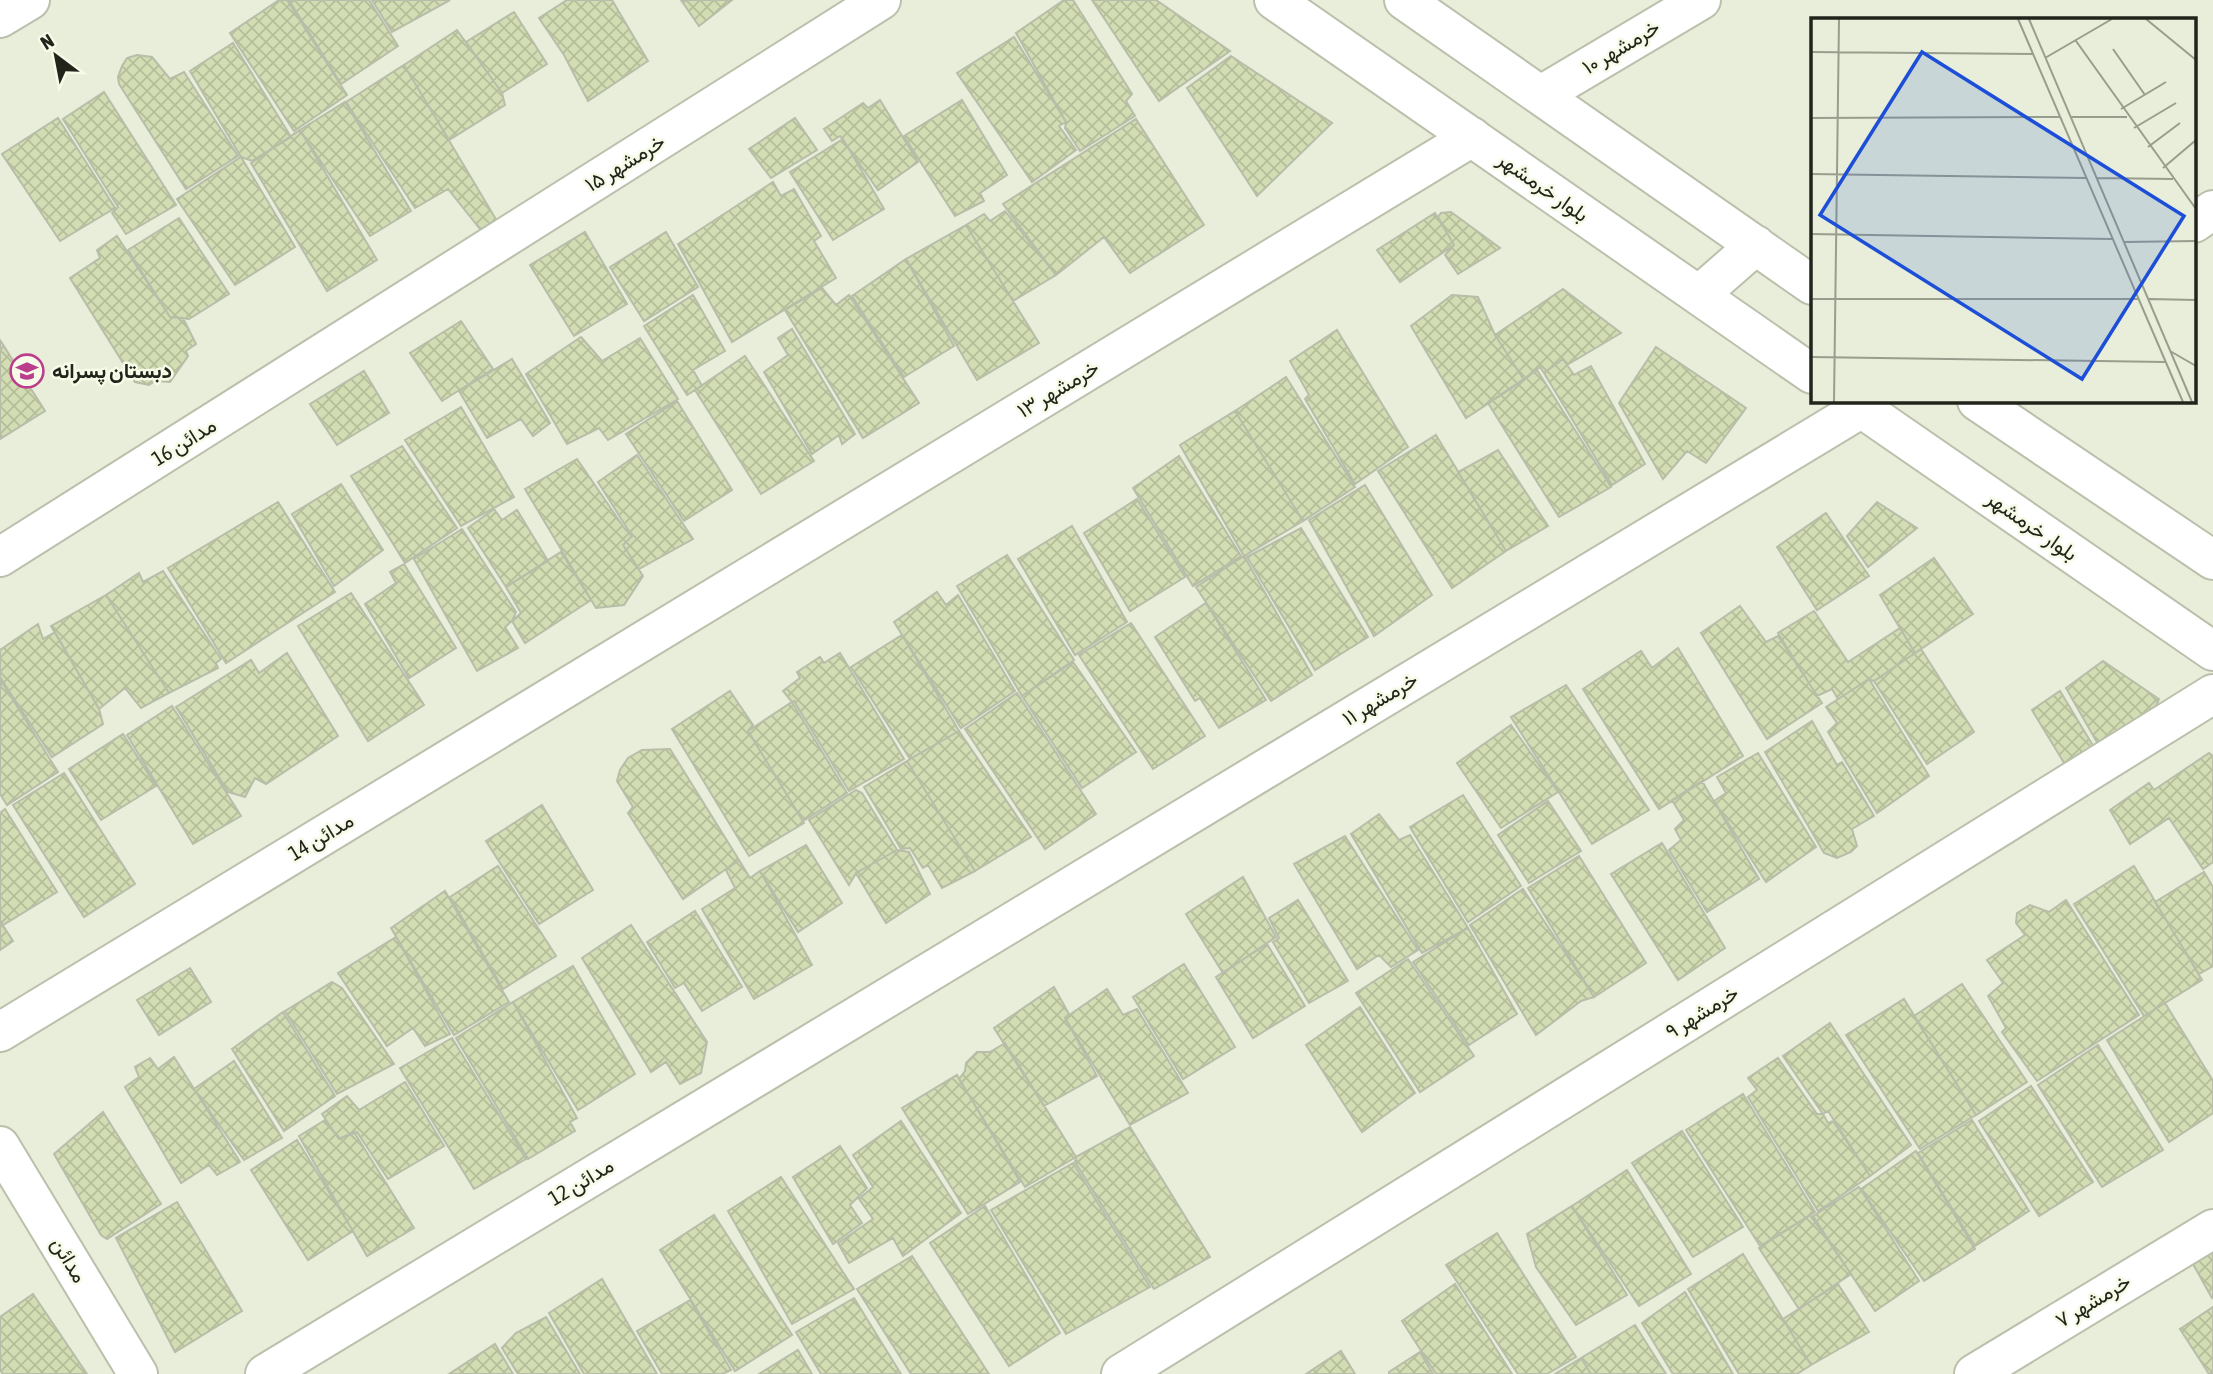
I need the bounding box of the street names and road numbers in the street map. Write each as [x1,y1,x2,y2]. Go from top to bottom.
street label: خرمشهر ۱۰ [1578,14,1664,80]
street label: خرمشهر ۱۵ [580,128,670,198]
street label: بلوار خرمشهر [1492,146,1594,228]
street label: خرمشهر ۱۳ [1012,354,1104,424]
street label: مدائن 16 [147,412,221,471]
street label: بلوار خرمشهر [1981,485,2083,567]
street label: خرمشهر ۱۱ [1338,666,1422,732]
street label: مدائن 14 [284,807,358,866]
street label: خرمشهر ۹ [1661,980,1743,1044]
street label: مدائن 12 [544,1152,618,1211]
street label: مدائن [46,1232,93,1287]
street label: خرمشهر ۷ [2051,1268,2135,1334]

